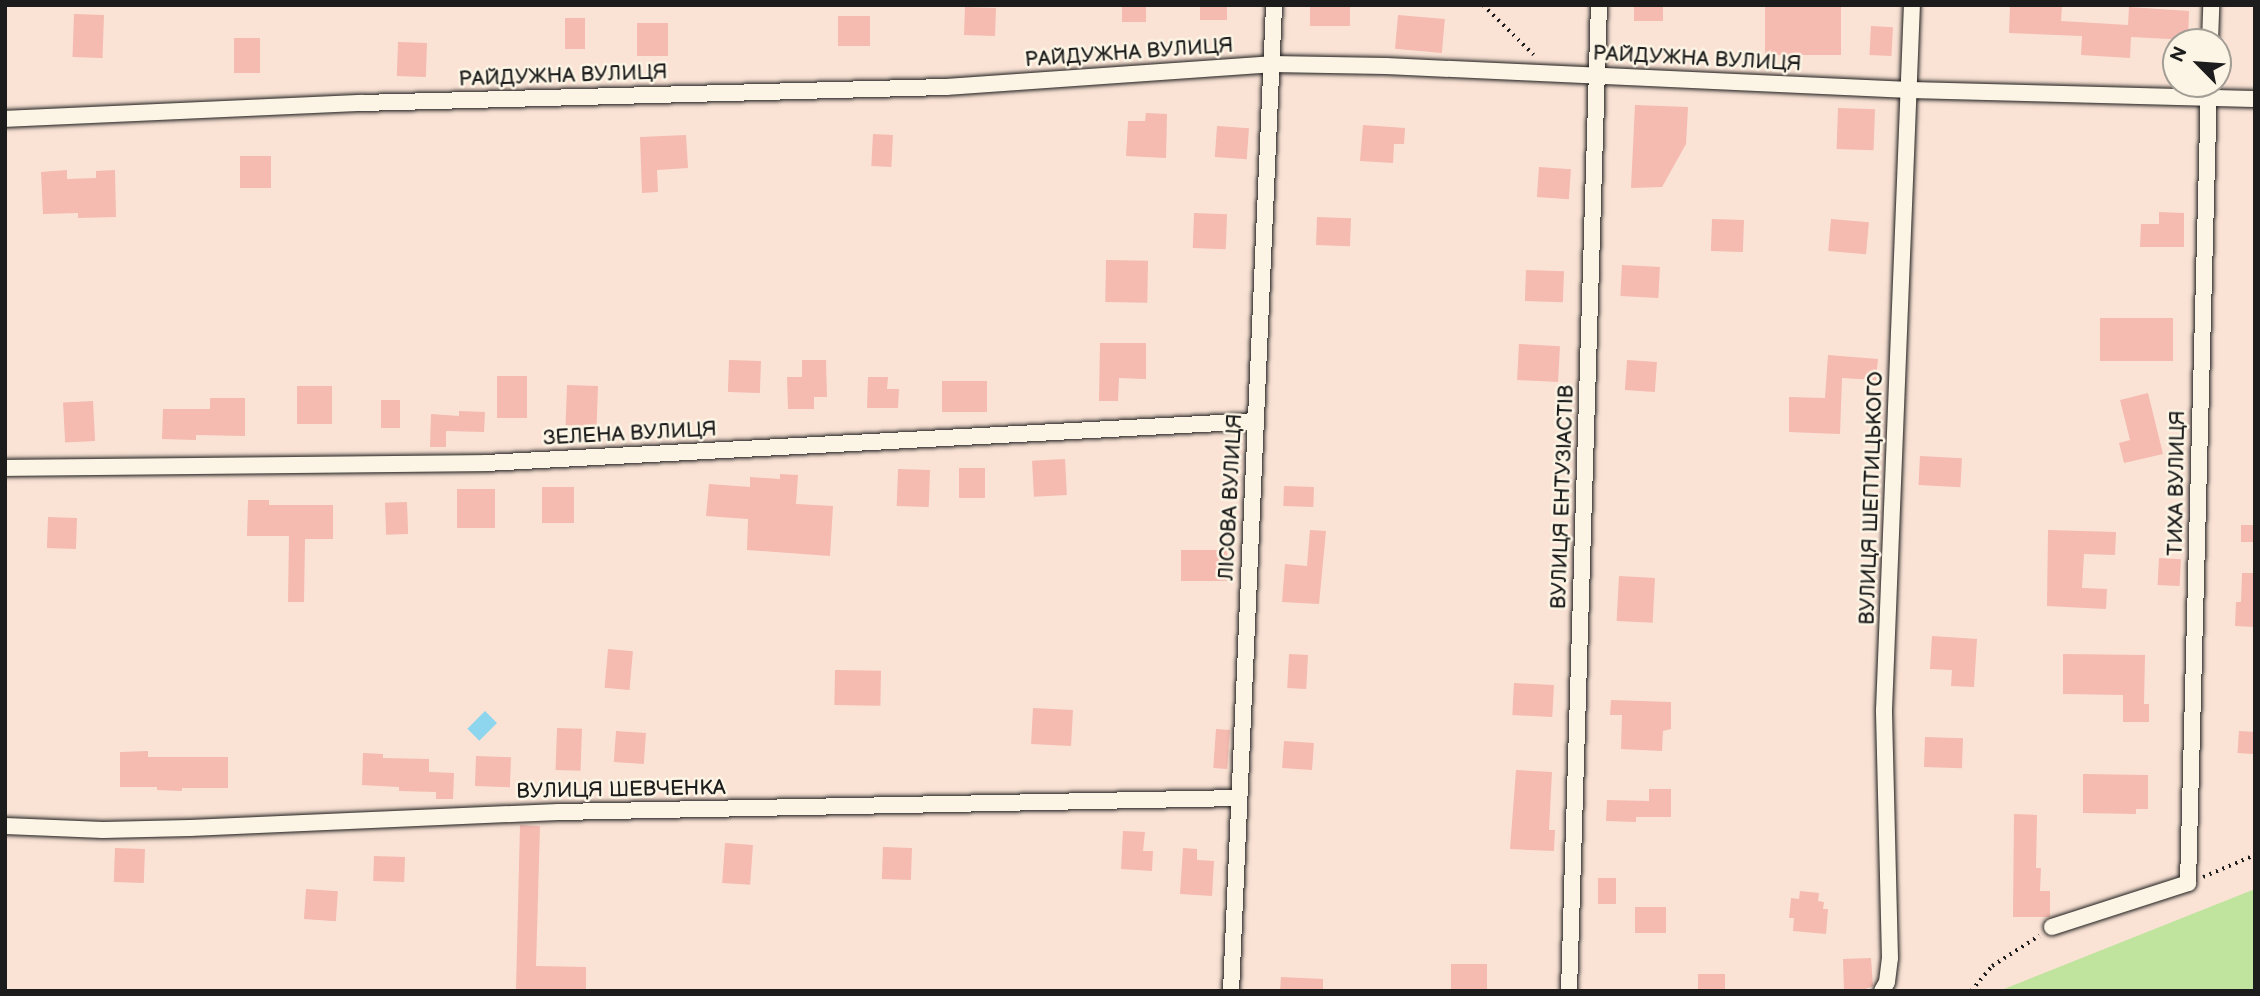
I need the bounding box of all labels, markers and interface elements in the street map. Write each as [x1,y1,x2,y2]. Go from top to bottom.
north arrow [2162,28,2232,98]
street label: РАЙДУЖНА ВУЛИЦЯ [1024,33,1234,73]
street label: РАЙДУЖНА ВУЛИЦЯ [1592,41,1802,77]
text: N [2166,43,2193,66]
street label: РАЙДУЖНА ВУЛИЦЯ [458,60,668,92]
street label: ВУЛИЦЯ ШЕПТИЦЬКОГО [1855,371,1889,625]
street label: ВУЛИЦЯ ЕНТУЗІАСТІВ [1546,384,1580,610]
street label: ТИХА ВУЛИЦЯ [2163,410,2191,556]
street label: ЛІСОВА ВУЛИЦЯ [1214,413,1248,581]
street label: ЗЕЛЕНА ВУЛИЦЯ [543,417,717,451]
street label: ВУЛИЦЯ ШЕВЧЕНКА [516,776,726,804]

